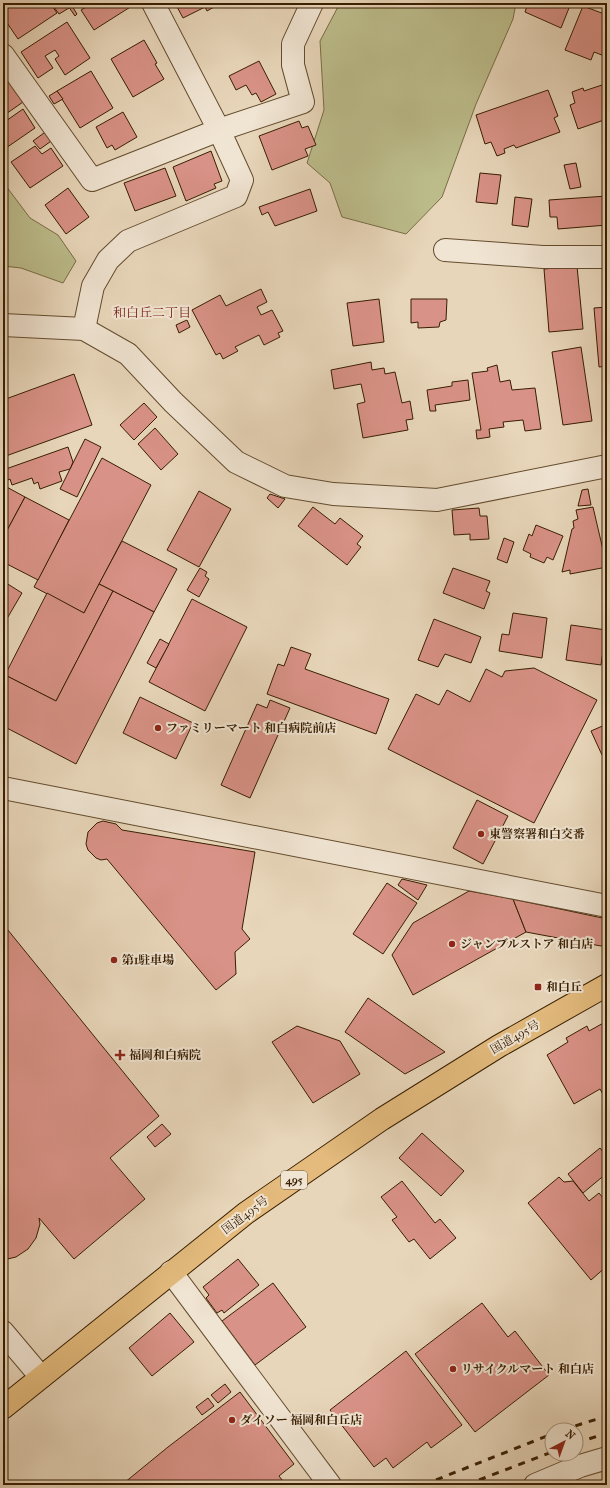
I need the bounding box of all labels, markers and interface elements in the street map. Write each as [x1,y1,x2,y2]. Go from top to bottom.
district label: 和白丘二丁目 [113,305,191,320]
place label: ファミリーマート 和白病院前店 [166,721,336,735]
marker: ファミリーマート 和白病院前店 [153,723,163,733]
place label: 東警察署和白交番 [489,827,585,841]
marker: 東警察署和白交番 [476,829,486,839]
place label: ジャンブルストア 和白店 [460,937,593,951]
marker: ジャンブルストア 和白店 [447,939,457,949]
place label: 第1駐車場 [122,953,174,967]
marker: 第1駐車場 [109,955,119,965]
place label: 和白丘 [546,980,582,994]
marker: 和白丘 [533,982,543,992]
street label: 国道495号 [488,1017,542,1057]
place label: 福岡和白病院 [129,1048,201,1062]
marker: 福岡和白病院 [114,1049,126,1061]
road number: 495 [281,1171,307,1189]
street label: 国道495号 [219,1193,271,1237]
place label: リサイクルマート 和白店 [461,1362,594,1376]
marker: リサイクルマート 和白店 [448,1364,458,1374]
place label: ダイソー 福岡和白丘店 [240,1413,362,1427]
marker: ダイソー 福岡和白丘店 [227,1415,237,1425]
north arrow [544,1422,584,1462]
text: N [563,1427,578,1443]

